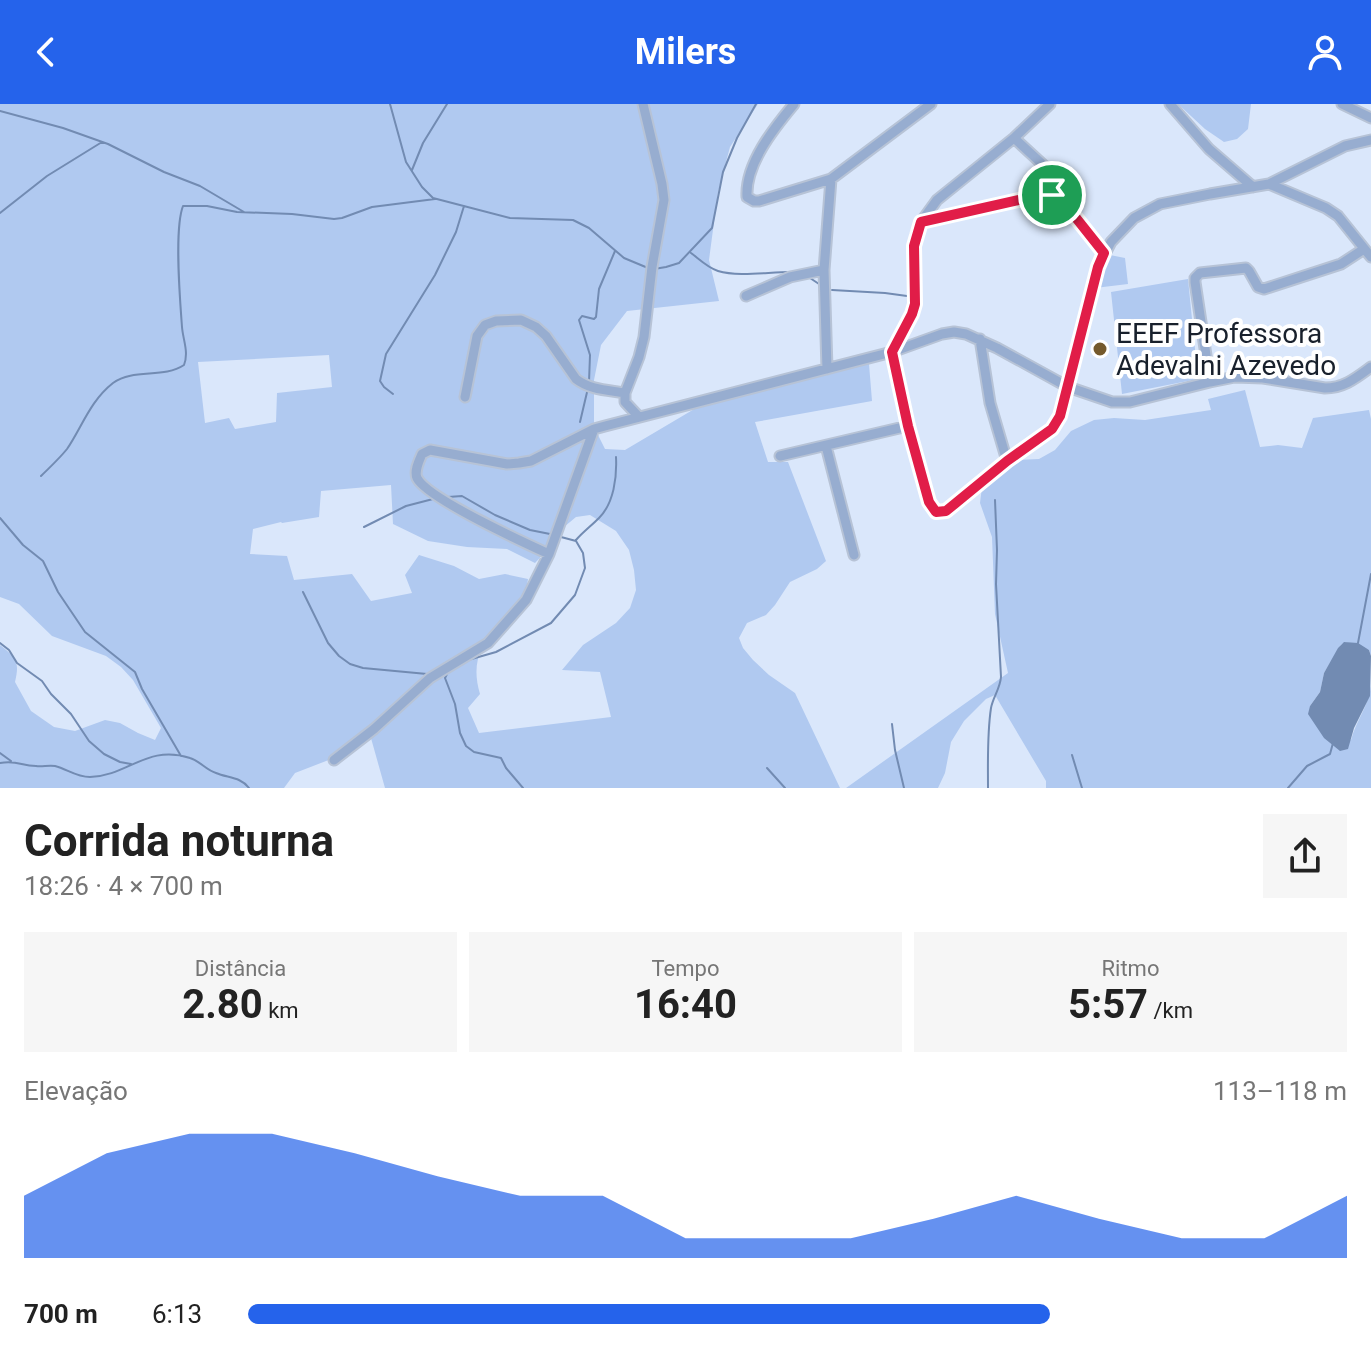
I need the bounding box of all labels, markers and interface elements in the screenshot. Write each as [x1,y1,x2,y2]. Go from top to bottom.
icon: back [24,30,68,74]
icon: person [1303,30,1347,74]
text: Milers [635,31,736,73]
pin [1018,161,1086,229]
icon: arrive [1030,173,1074,217]
place label: EEEF Professora Adevalni Azevedo [1116,317,1336,382]
marker: EEEF Professora Adevalni Azevedo [1091,340,1109,358]
button: share [1263,814,1347,898]
text: Corrida noturna [24,815,334,867]
text: 18:26 · 4 × 700 m [24,871,223,901]
text: Distância [195,956,286,981]
text: Tempo [652,956,719,981]
text: Ritmo [1102,956,1159,981]
text: 2.80 [182,981,263,1028]
text: 16:40 [634,981,737,1028]
text: 5:57 [1068,981,1148,1028]
text: km [263,998,299,1023]
text: /km [1148,998,1193,1023]
text: Elevação [24,1076,128,1106]
text: 113–118 m [1213,1076,1347,1106]
text: 700 m [24,1299,98,1329]
text: 6:13 [152,1299,202,1329]

